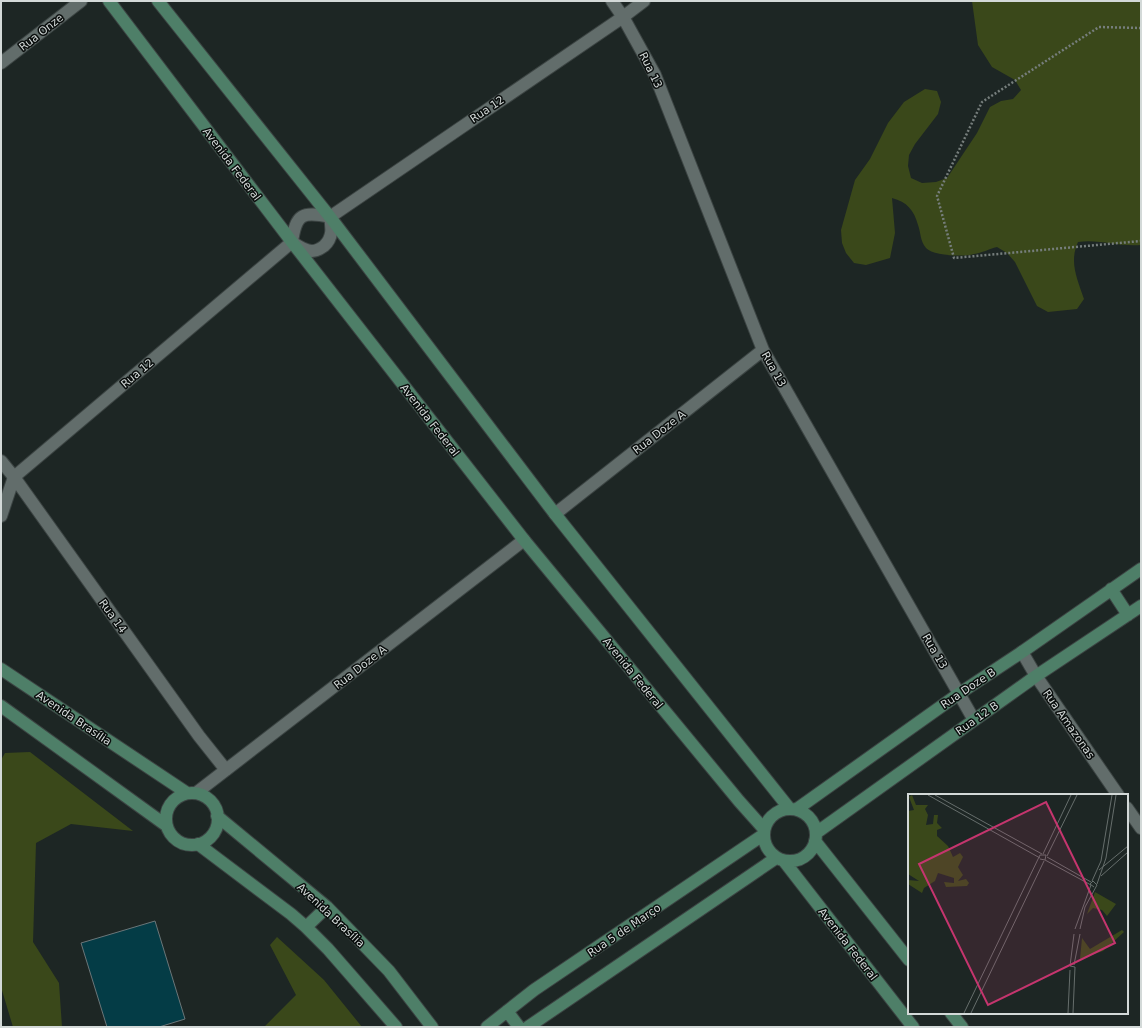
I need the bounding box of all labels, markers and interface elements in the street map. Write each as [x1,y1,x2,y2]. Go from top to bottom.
street label: Rua Onze [17,11,66,54]
street label: Rua 13 [636,50,665,90]
street label: Rua 12 [468,93,507,126]
street label: Avenida Federal [200,125,263,203]
street label: Rua 13 [759,349,789,389]
street label: Rua 12 [118,356,156,391]
street label: Avenida Federal [397,382,462,459]
street label: Rua Doze A [630,408,689,457]
street label: Rua 14 [96,597,129,636]
street label: Rua 13 [919,631,950,671]
street label: Avenida Federal [600,635,665,712]
street label: Rua Doze A [331,643,390,692]
street label: Rua Doze B [938,665,998,711]
street label: Rua Amazonas [1040,687,1097,762]
street label: Avenida Brasília [34,688,114,748]
street label: Rua 12 B [953,699,1001,738]
inset map [908,794,1128,1014]
street label: Avenida Brasília [294,881,367,950]
street label: Rua 5 de Março [585,901,664,960]
street label: Avenida Federal [815,906,880,983]

